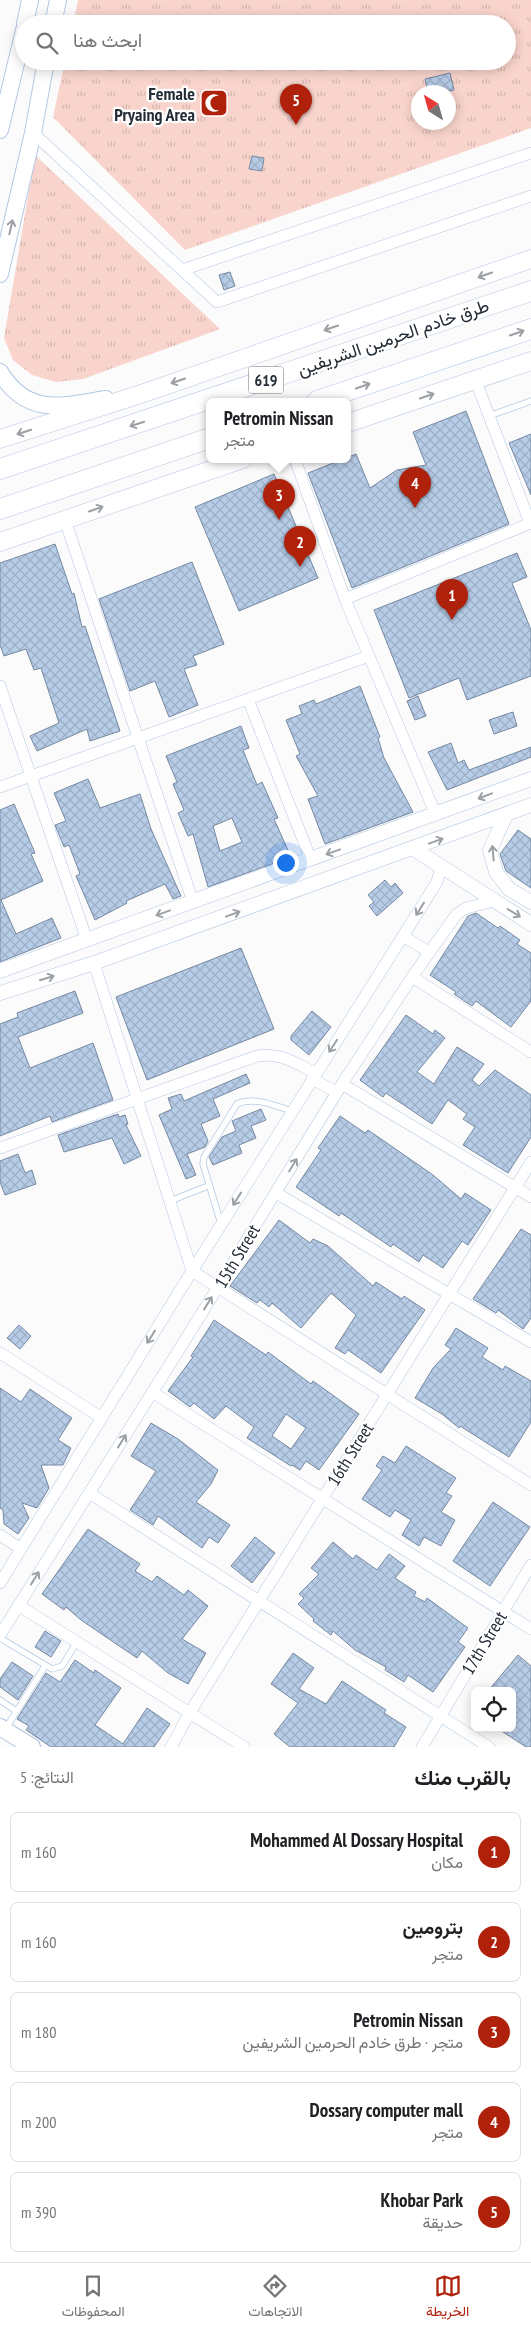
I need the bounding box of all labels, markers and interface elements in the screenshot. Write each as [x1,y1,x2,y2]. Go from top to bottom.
search box [15,15,516,70]
text: ابحث هنا [73,28,142,52]
icon: search [33,29,61,57]
place label: Female Pryaing Area [114,82,195,126]
pin: 5 [280,84,312,125]
north arrow [411,85,456,130]
mosque icon: Female Pryaing Area [199,88,229,118]
one-way arrow [7,219,16,235]
one-way arrow [477,270,493,280]
street label: طرق خادم الحرمين الشريفين [294,293,492,382]
one-way arrow [324,324,340,333]
one-way arrow [509,328,524,337]
road number: 619 [248,366,284,394]
one-way arrow [171,377,186,386]
one-way arrow [355,380,371,390]
one-way arrow [419,391,434,400]
popup [206,398,351,463]
text: Petromin Nissan [224,406,333,430]
one-way arrow [129,420,145,429]
one-way arrow [16,427,32,437]
text: متجر [224,430,255,450]
pin: 4 [399,467,431,508]
pin: 3 [263,479,295,520]
one-way arrow [88,504,103,513]
pin: 2 [284,526,316,567]
pin: 1 [436,579,468,620]
one-way arrow [478,793,493,802]
one-way arrow [427,836,443,845]
one-way arrow [488,846,497,862]
one-way arrow [325,848,341,857]
your location [273,850,299,876]
one-way arrow [415,902,425,916]
one-way arrow [156,909,171,918]
one-way arrow [225,909,240,918]
one-way arrow [506,909,520,919]
one-way arrow [38,973,54,983]
one-way arrow [327,1039,337,1053]
one-way arrow [288,1158,298,1172]
one-way arrow [232,1192,243,1206]
street label: 15th Street [209,1220,265,1292]
one-way arrow [203,1297,213,1311]
one-way arrow [146,1329,156,1343]
street label: 16th Street [322,1418,378,1490]
one-way arrow [116,1434,127,1448]
one-way arrow [30,1572,40,1586]
street label: 17th Street [456,1607,512,1679]
map controls [471,1687,516,1732]
button: locate [471,1687,516,1732]
text: بالقرب منك [414,1764,511,1791]
text: النتائج: 5 [20,1767,74,1787]
text: Mohammed Al Dossary Hospital [250,1828,463,1852]
text: 160 m [21,1842,56,1862]
text: 1 [490,1842,498,1862]
text: مكان [431,1852,463,1872]
text: بترومين [403,1915,463,1939]
text: 160 m [21,1932,56,1952]
text: 2 [490,1932,498,1952]
text: متجر [432,1944,463,1964]
text: Petromin Nissan [353,2008,463,2032]
text: 180 m [21,2022,56,2042]
text: 3 [490,2022,498,2042]
text: متجر · طرق خادم الحرمين الشريفين [243,2032,463,2052]
text: Dossary computer mall [310,2098,463,2122]
text: 200 m [21,2112,56,2132]
text: 4 [490,2112,498,2132]
text: متجر [432,2122,463,2142]
text: Khobar Park [381,2188,463,2212]
text: 390 m [21,2202,56,2222]
text: 5 [490,2202,498,2222]
text: حديقة [423,2212,463,2232]
tab: المحفوظات [62,2272,125,2324]
tab: الاتجاهات [248,2272,303,2324]
tab: الخريطة [426,2272,469,2324]

